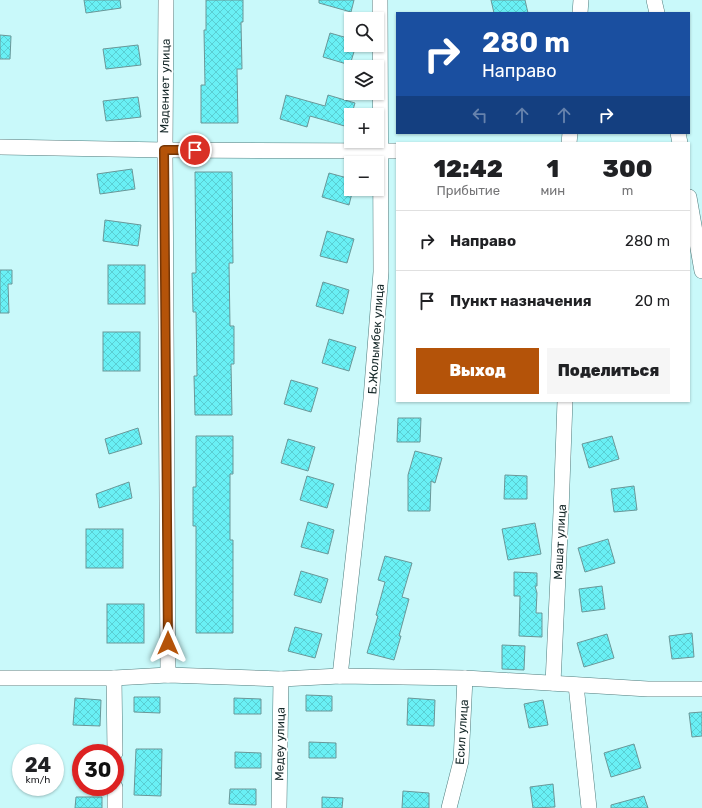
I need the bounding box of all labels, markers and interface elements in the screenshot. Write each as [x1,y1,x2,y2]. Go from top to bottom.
map controls [344,12,384,196]
button: search [344,12,384,52]
text: 280 m [482,26,570,59]
icon: right [416,28,468,80]
street label: Мадениет улица [157,38,173,134]
button: layers [344,60,384,100]
text: Направо [482,60,557,82]
icon: left [469,104,491,126]
icon: ahead [511,104,533,126]
icon: ahead [553,104,575,126]
icon: right [595,104,617,126]
button: + [344,108,384,148]
pin [178,133,212,167]
icon: arrive [184,139,206,161]
text: 12:42 [433,155,503,183]
text: 1 [546,155,559,183]
text: 300 [603,155,653,183]
button: − [344,156,384,196]
text: Прибытие [436,183,500,198]
text: мин [540,183,565,198]
text: m [622,183,633,198]
icon: right [416,230,438,252]
text: Направо [450,232,516,250]
text: 280 m [625,232,670,250]
street label: Б.Жолымбек улица [365,283,387,395]
icon: arrive [416,290,438,312]
text: Пункт назначения [450,292,592,310]
text: 20 m [635,292,670,310]
button: Выход [416,348,539,394]
button: Поделиться [547,348,670,394]
street label: Машат улица [551,504,569,580]
position arrow [147,622,189,664]
street label: Есил улица [453,699,471,765]
street label: Медеу улица [272,707,288,781]
speed limit sign: 30 [72,744,124,796]
text: 24 [25,753,51,777]
text: km/h [26,774,50,786]

